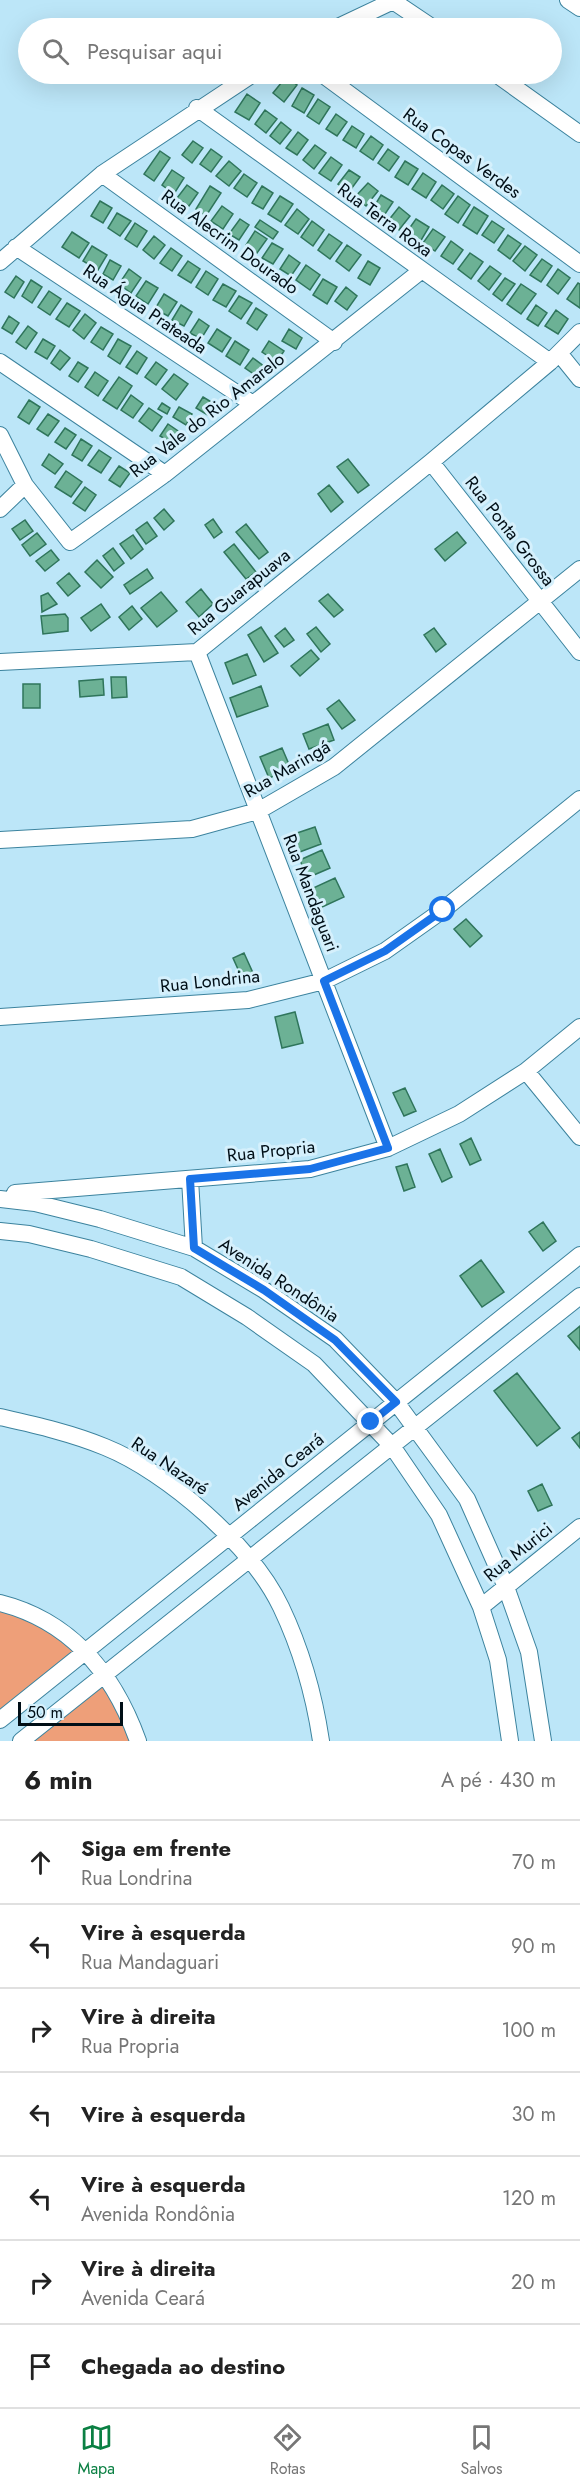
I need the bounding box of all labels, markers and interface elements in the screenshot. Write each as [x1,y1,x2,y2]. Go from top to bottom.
search box [18,18,562,84]
icon: search [39,35,72,68]
text: Pesquisar aqui [87,35,222,67]
street label: Rua Copas Verdes [398,101,526,205]
street label: Rua Terra Roxa [332,177,438,263]
street label: Rua Alecrim Dourado [156,183,304,301]
street label: Rua Água Prateada [78,258,212,360]
street label: Rua Vale do Rio Amarelo [124,346,290,484]
street label: Rua Ponta Grossa [459,470,561,592]
street label: Rua Guarapuava [182,542,296,642]
street label: Rua Maringá [239,734,335,804]
street label: Rua Mandaguari [277,830,345,956]
route start [429,896,455,922]
street label: Rua Londrina [159,963,261,999]
street label: Rua Propria [226,1133,316,1169]
street label: Avenida Rondônia [214,1231,344,1329]
route end [357,1408,383,1434]
street label: Avenida Ceará [226,1427,330,1517]
street label: Rua Nazaré [126,1431,214,1501]
street label: Rua Murici [478,1516,558,1588]
scale bar [18,1699,123,1726]
text: 50 m [27,1701,63,1724]
text: 6 min [24,1761,93,1799]
text: A pé · 430 m [441,1766,556,1795]
text: Siga em frente [81,1832,231,1864]
icon: ahead [24,1846,57,1879]
text: 70 m [512,1848,556,1877]
text: Rua Londrina [81,1864,192,1893]
text: Vire à esquerda [81,1916,246,1948]
icon: left [24,1930,57,1963]
text: 90 m [511,1932,556,1961]
text: Rua Mandaguari [81,1948,219,1977]
text: Vire à direita [81,2000,216,2032]
icon: right [24,2014,57,2047]
text: 100 m [501,2016,556,2045]
text: Rua Propria [81,2032,179,2061]
icon: left [24,2098,57,2131]
text: Vire à esquerda [81,2098,246,2130]
text: 30 m [511,2100,556,2129]
text: Vire à esquerda [81,2168,246,2200]
icon: left [24,2182,57,2215]
text: 120 m [502,2184,556,2213]
text: Avenida Rondônia [81,2200,235,2229]
text: Vire à direita [81,2252,216,2284]
icon: right [24,2266,57,2299]
text: 20 m [511,2268,556,2297]
text: Avenida Ceará [81,2284,205,2313]
icon: arrive [24,2350,57,2383]
text: Chegada ao destino [81,2350,285,2382]
tab: Mapa [77,2421,115,2480]
tab: Rotas [270,2421,306,2480]
tab: Salvos [460,2421,503,2480]

